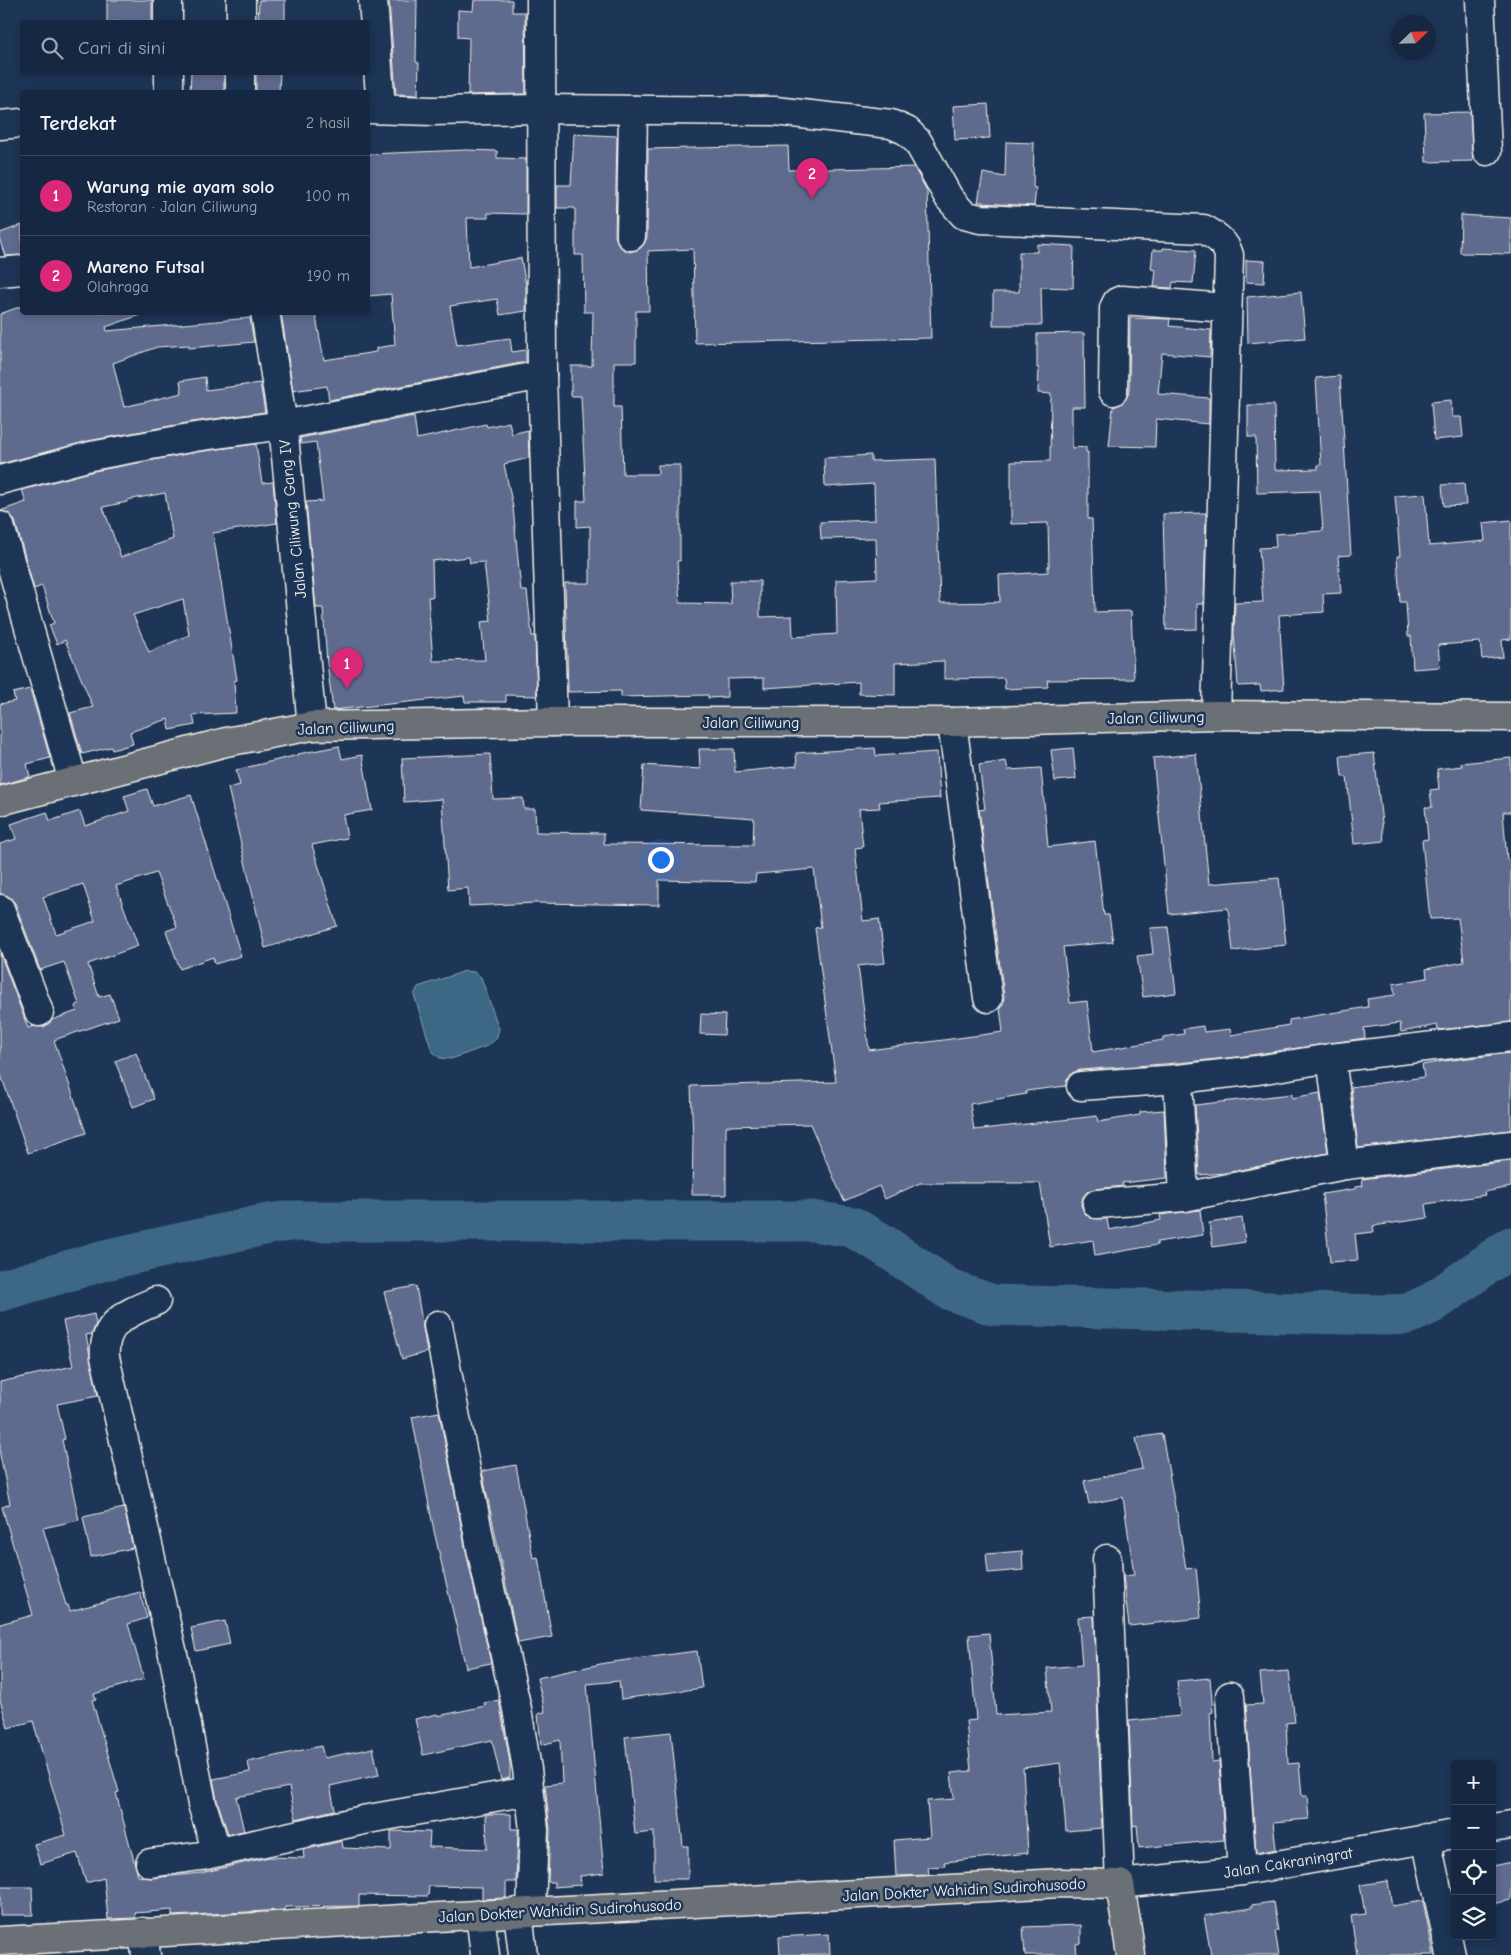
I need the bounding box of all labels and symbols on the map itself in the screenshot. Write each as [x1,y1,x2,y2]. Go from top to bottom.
north arrow [1391,15,1436,60]
pin: 2 [796,158,828,199]
street label: Jalan Ciliwung Gang IV [276,438,310,599]
pin: 1 [331,648,363,689]
street label: Jalan Ciliwung [1107,708,1205,728]
street label: Jalan Ciliwung [702,714,800,732]
street label: Jalan Ciliwung [297,717,395,739]
your location [648,847,674,873]
street label: Jalan Cakraningrat [1222,1844,1354,1882]
street label: Jalan Dokter Wahidin Sudirohusodo [842,1875,1086,1905]
street label: Jalan Dokter Wahidin Sudirohusodo [438,1896,682,1926]

